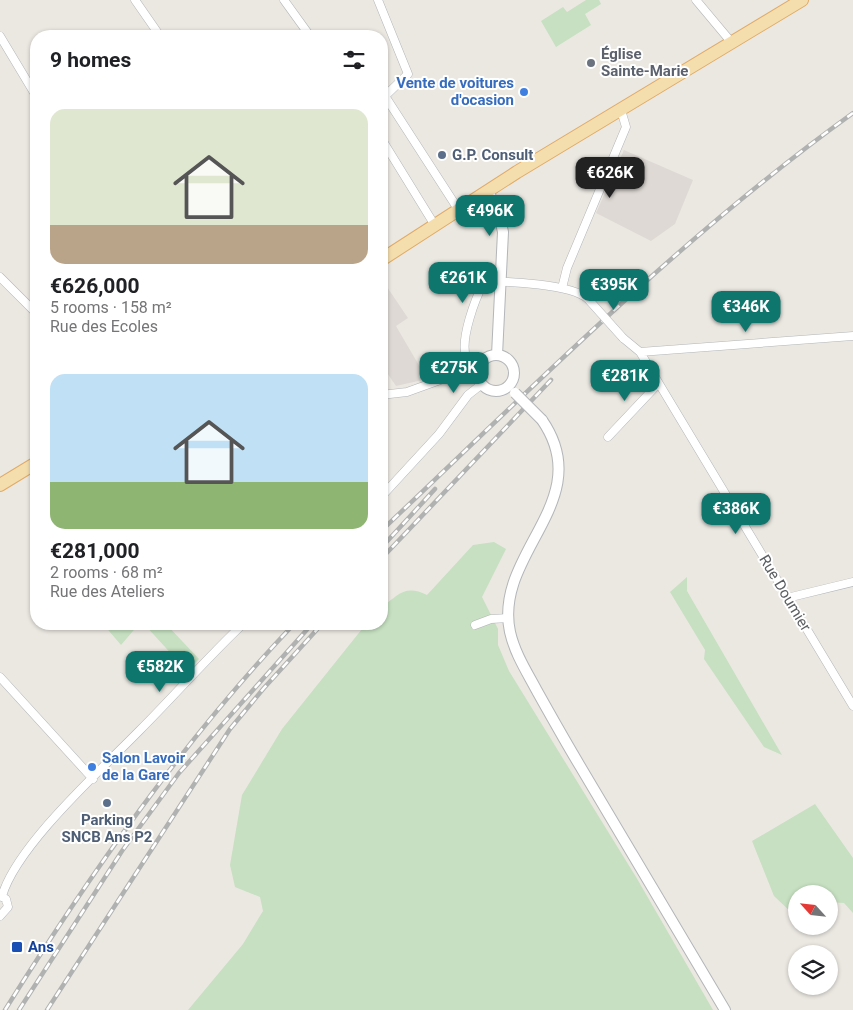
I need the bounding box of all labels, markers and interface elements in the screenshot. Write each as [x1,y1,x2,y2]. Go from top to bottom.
place label: Église Sainte-Marie [601,45,688,80]
icon: filters [340,46,368,74]
text: 9 homes [50,48,131,72]
marker: Église Sainte-Marie [585,57,597,69]
place label: Vente de voitures d'ocasion [396,74,514,109]
marker: Vente de voitures d'ocasion [518,86,530,98]
icon: home [164,142,254,232]
place label: G.P. Consult [452,146,533,164]
marker: G.P. Consult [436,149,448,161]
pin: €626K [575,156,645,199]
text: €626K [587,163,633,182]
pin: €496K [455,194,525,237]
text: €496K [467,201,513,220]
pin: €261K [428,262,498,304]
text: €261K [440,268,486,287]
pin: €395K [579,268,649,311]
text: €626,000 [50,274,140,298]
text: €395K [591,275,637,294]
pin: €346K [711,290,781,333]
text: €346K [723,297,769,316]
text: 5 rooms · 158 m² [50,298,172,317]
text: Rue des Ecoles [50,317,158,336]
pin: €275K [419,352,489,394]
text: €275K [431,358,477,377]
pin: €281K [590,360,660,402]
text: €281K [602,366,648,385]
icon: home [164,407,254,497]
pin: €386K [701,492,771,535]
text: €386K [713,499,759,518]
text: €281,000 [50,539,140,563]
street label: Rue Doumier [755,552,815,634]
text: 2 rooms · 68 m² [50,563,163,582]
text: Rue des Ateliers [50,582,165,601]
pin: €582K [125,650,195,693]
text: €582K [137,657,183,676]
place label: Salon Lavoir de la Gare [102,749,186,784]
marker: Salon Lavoir de la Gare [86,761,98,773]
marker: Parking SNCB Ans P2 [101,797,113,809]
place label: Parking SNCB Ans P2 [62,811,153,846]
north arrow [788,885,838,935]
map controls [788,885,838,995]
place label: Ans [28,938,54,956]
marker: Ans [10,940,24,954]
button: layers [788,945,838,995]

